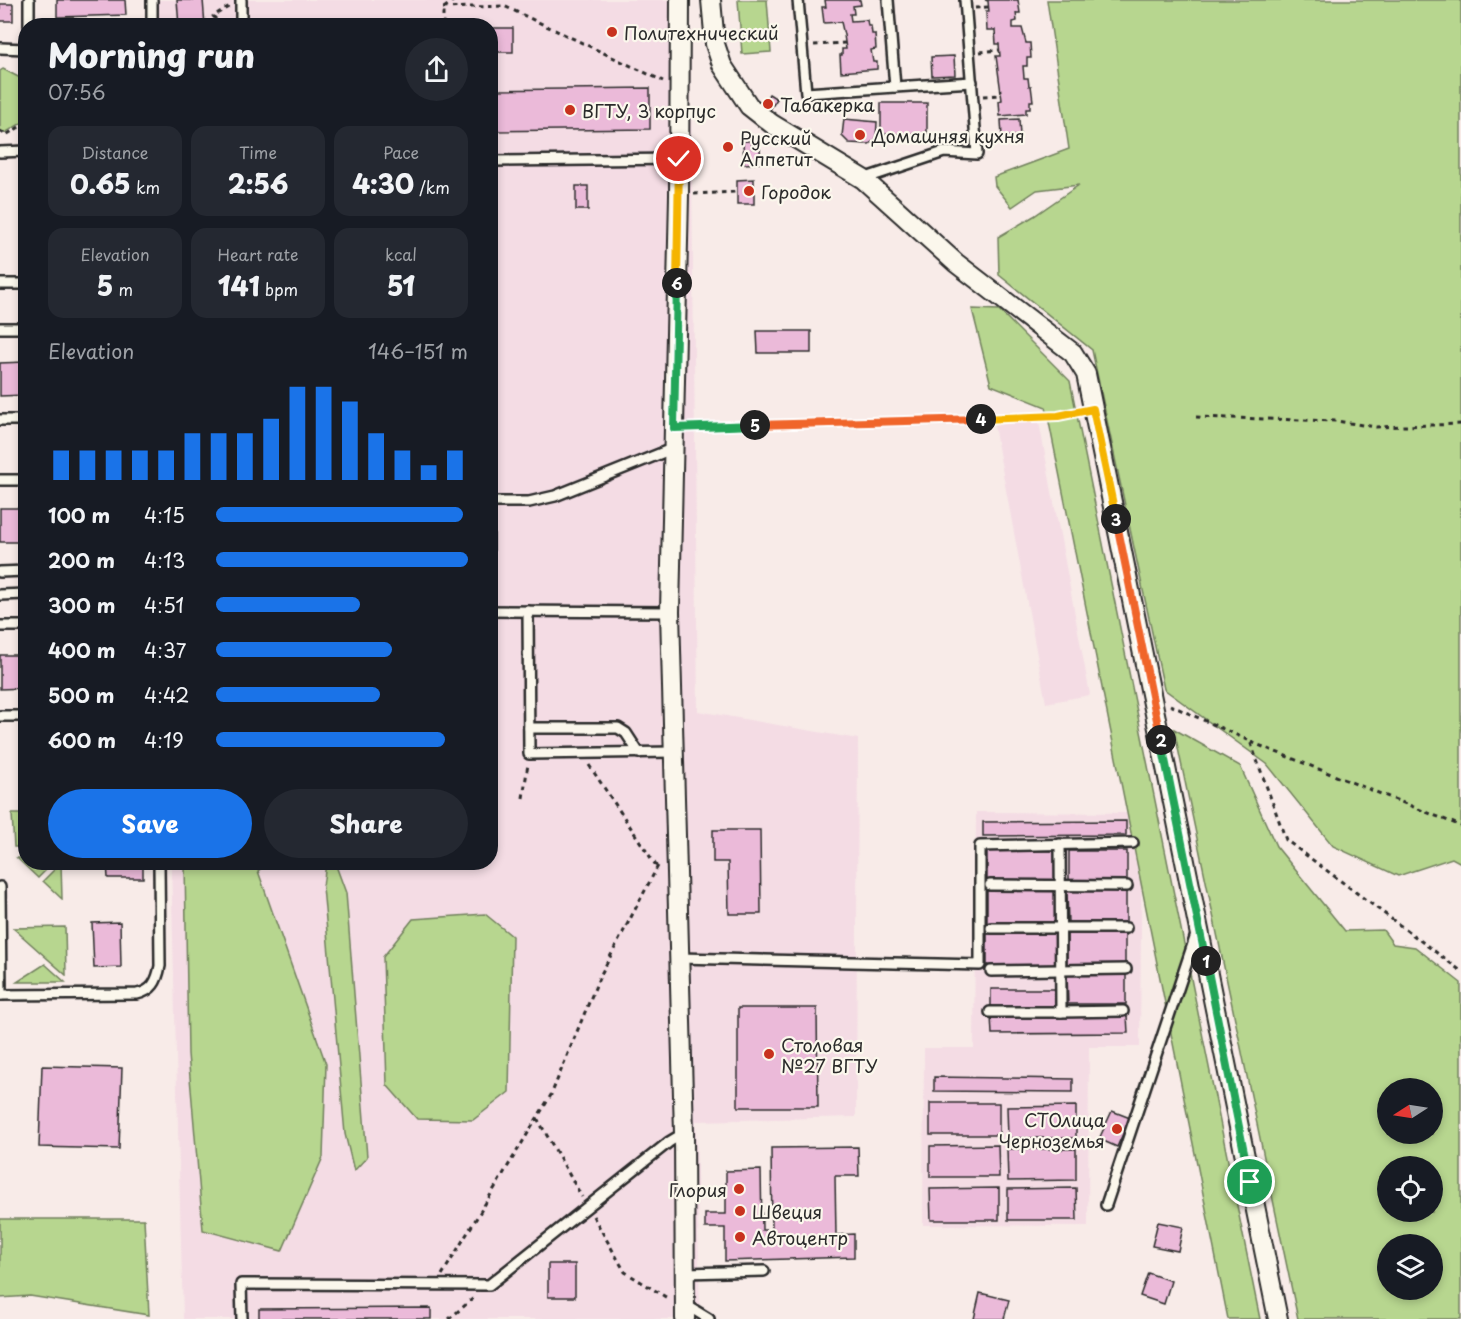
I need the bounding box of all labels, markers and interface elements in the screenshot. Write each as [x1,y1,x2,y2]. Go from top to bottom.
place label: Политехнический [624,19,779,46]
marker: Политехнический [605,25,619,39]
text: Morning run [48,29,255,79]
button: share [405,38,468,101]
text: 07:56 [48,77,106,107]
place label: Табакерка [780,91,876,118]
place label: ВГТУ, 3 корпус [582,97,716,124]
marker: Табакерка [761,97,775,111]
marker: ВГТУ, 3 корпус [563,103,577,117]
place label: Домашняя кухня [871,122,1025,149]
place label: Русский Аппетит [740,124,813,172]
marker: Домашняя кухня [853,128,867,142]
pin [653,133,704,184]
text: Distance [81,140,149,164]
text: Time [239,140,277,164]
text: Pace [383,140,419,164]
marker: Русский Аппетит [721,140,735,154]
icon: check [662,142,695,175]
text: 0.65 [70,164,131,203]
text: 2:56 [228,164,288,203]
text: 4:30 [352,164,414,203]
text: km [131,175,160,199]
text: /km [414,175,450,199]
place label: Городок [761,178,831,205]
marker: Городок [742,184,756,198]
text: Elevation [80,242,150,266]
text: Heart rate [218,242,298,266]
text: kcal [385,242,417,266]
text: 5 [97,266,113,305]
text: 141 [218,266,260,305]
text: 51 [387,266,415,305]
pin: 6 [662,268,692,298]
text: 6 [671,271,683,295]
text: m [113,277,133,301]
text: bpm [260,277,298,301]
text: Elevation [48,336,134,366]
text: 146–151 m [368,336,468,366]
pin: 4 [966,404,996,434]
text: 4 [976,407,986,431]
pin: 5 [740,410,770,440]
text: 5 [750,413,760,437]
text: 100 m [48,500,110,530]
text: 4:15 [144,500,185,530]
pin: 3 [1101,504,1131,534]
text: 3 [1111,507,1121,531]
text: 200 m [48,545,115,575]
text: 4:13 [144,545,185,575]
text: 300 m [48,590,116,620]
text: 4:51 [144,590,184,620]
text: 400 m [48,635,116,665]
text: 4:37 [144,635,186,665]
text: 500 m [48,680,115,710]
text: 4:42 [144,680,189,710]
text: 600 m [48,725,116,755]
text: 4:19 [144,725,184,755]
pin: 2 [1146,725,1176,755]
text: 2 [1155,728,1167,752]
button: Save [48,789,252,858]
button: Share [264,789,468,858]
pin: 1 [1191,946,1221,976]
text: 1 [1202,949,1210,973]
place label: Столовая №27 ВГТУ [781,1031,878,1079]
marker: Столовая №27 ВГТУ [762,1047,776,1061]
north arrow [1377,1078,1443,1144]
map controls [1377,1078,1443,1300]
place label: СТОлица Черноземья [999,1106,1106,1154]
marker: СТОлица Черноземья [1110,1122,1124,1136]
pin [1224,1156,1275,1207]
button: locate [1377,1156,1443,1222]
icon: arrive [1233,1165,1266,1198]
place label: Глория [669,1176,727,1203]
marker: Глория [732,1182,746,1196]
place label: Швеция [752,1198,822,1225]
marker: Швеция [733,1204,747,1218]
place label: Автоцентр [752,1224,848,1251]
marker: Автоцентр [733,1230,747,1244]
button: layers [1377,1234,1443,1300]

